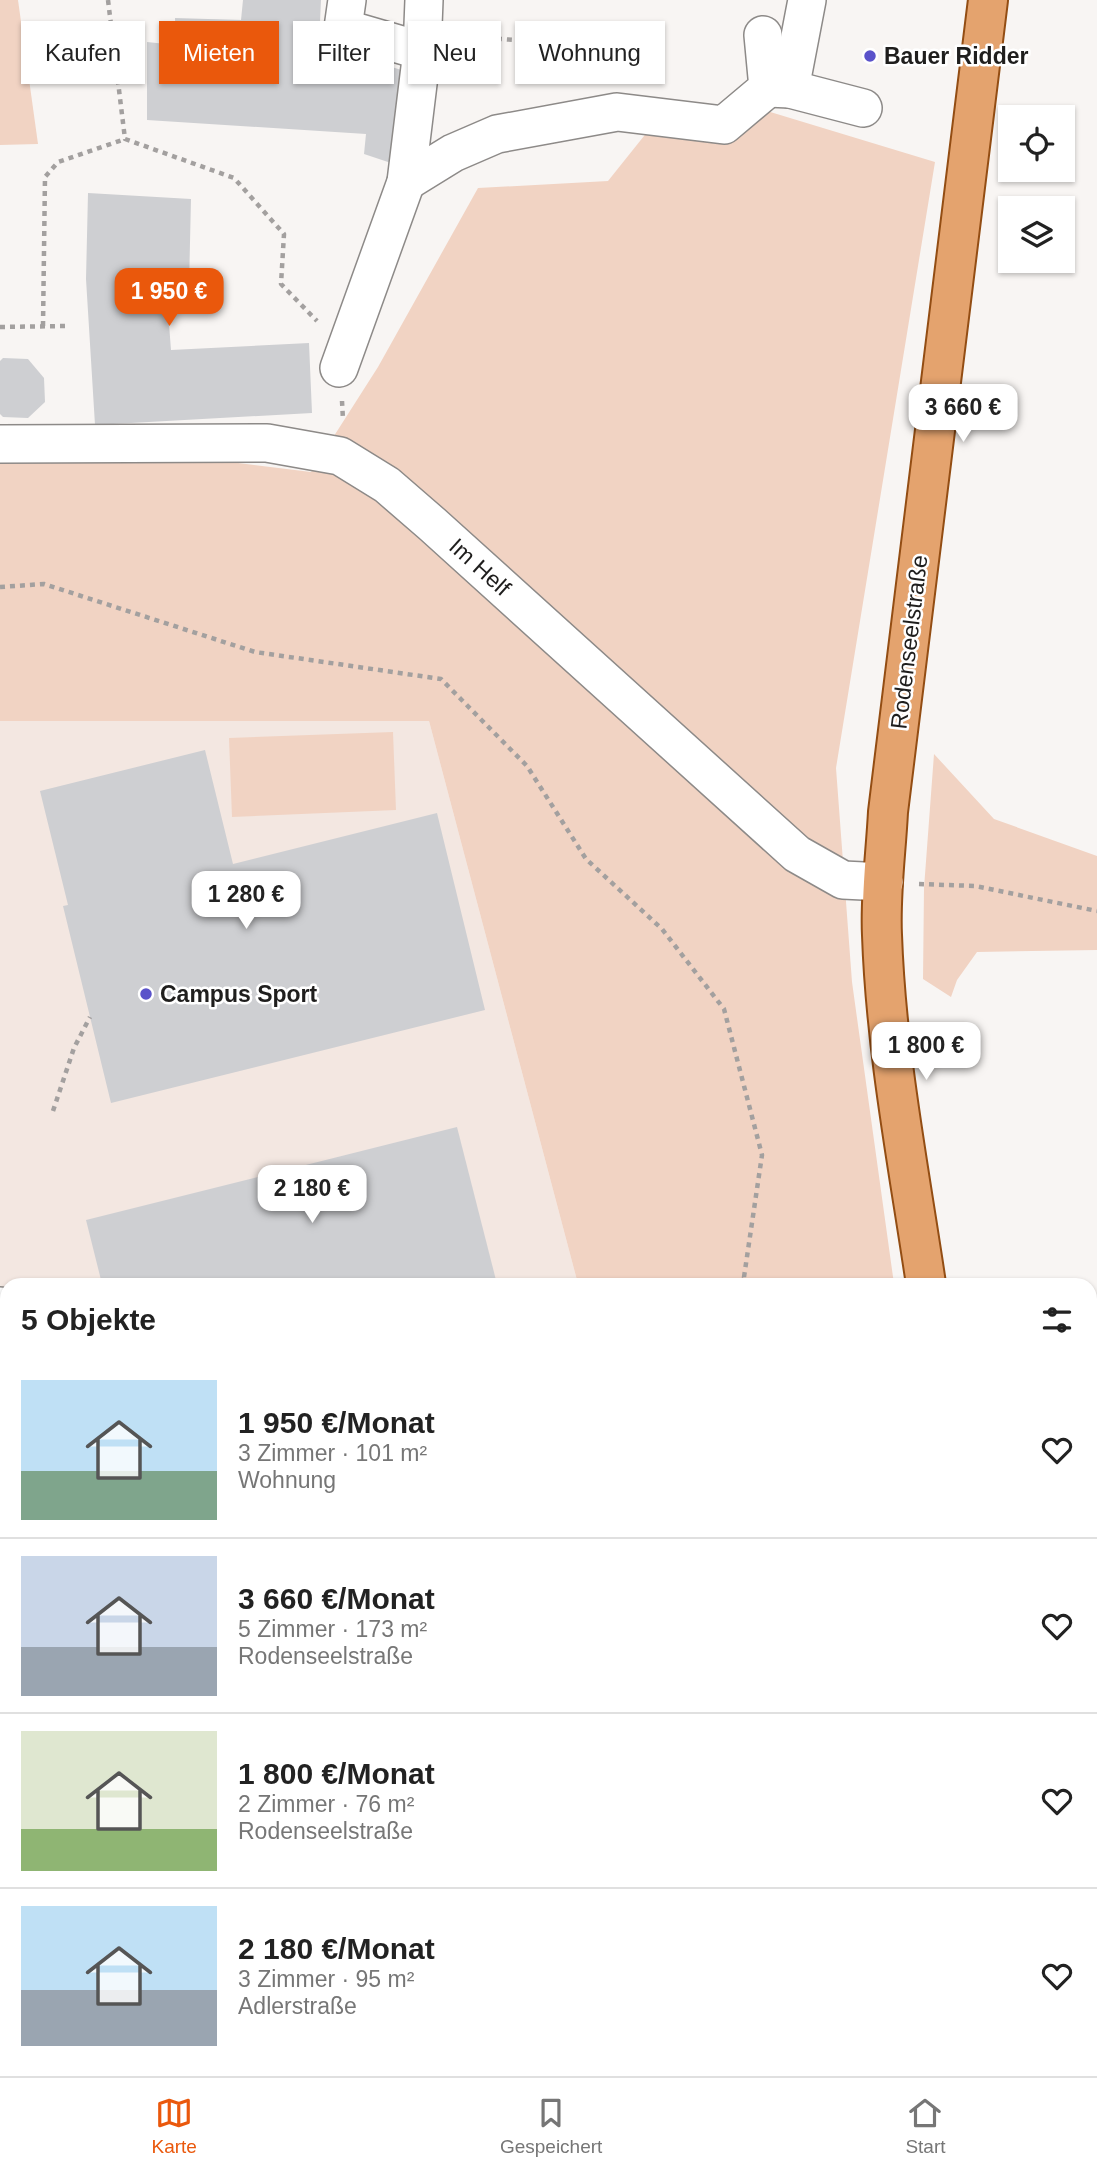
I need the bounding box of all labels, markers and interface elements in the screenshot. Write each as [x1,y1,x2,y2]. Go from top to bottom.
chip: Kaufen [21,21,145,84]
chip: Mieten [159,21,279,84]
chip: Filter [293,21,394,84]
chip: Neu [408,21,501,84]
chip: Wohnung [515,21,665,84]
place label: Bauer Ridder [884,43,1028,69]
marker: Bauer Ridder [862,48,878,64]
map controls [998,105,1075,273]
button: locate [998,105,1075,182]
button: layers [998,196,1075,273]
pin: 1 950 € [104,268,234,328]
text: 1 950 € [131,278,207,304]
pin: 3 660 € [898,384,1028,444]
text: 3 660 € [925,394,1001,420]
street label: Im Helf [444,533,516,601]
street label: Rodenseelstraße [885,553,933,731]
pin: 1 280 € [181,872,311,931]
text: 1 280 € [208,881,284,907]
place label: Campus Sport [160,981,318,1007]
marker: Campus Sport [138,986,154,1002]
pin: 1 800 € [861,1023,991,1082]
text: 1 800 € [888,1032,964,1058]
pin: 2 180 € [247,1166,377,1225]
text: 2 180 € [274,1175,350,1201]
icon: filters [1038,1301,1076,1339]
text: 5 Objekte [21,1303,156,1336]
text: 1 950 €/Monat [238,1406,435,1439]
icon: home [77,1408,161,1492]
icon: heart [1038,1431,1076,1469]
text: 3 Zimmer · 101 m² [238,1440,427,1466]
text: Wohnung [238,1467,336,1493]
text: 3 660 €/Monat [238,1582,435,1615]
icon: home [77,1584,161,1668]
icon: heart [1038,1607,1076,1645]
text: 5 Zimmer · 173 m² [238,1616,427,1642]
text: Rodenseelstraße [238,1643,413,1669]
text: 1 800 €/Monat [238,1757,435,1790]
icon: home [77,1759,161,1843]
icon: heart [1038,1782,1076,1820]
text: 2 Zimmer · 76 m² [238,1791,414,1817]
text: Rodenseelstraße [238,1818,413,1844]
text: 2 180 €/Monat [238,1932,435,1965]
icon: home [77,1934,161,2018]
icon: heart [1038,1957,1076,1995]
text: 3 Zimmer · 95 m² [238,1966,414,1992]
text: Adlerstraße [238,1993,357,2019]
tab: Karte [152,2094,197,2158]
tab: Gespeichert [500,2094,602,2158]
tab: Start [905,2094,946,2158]

